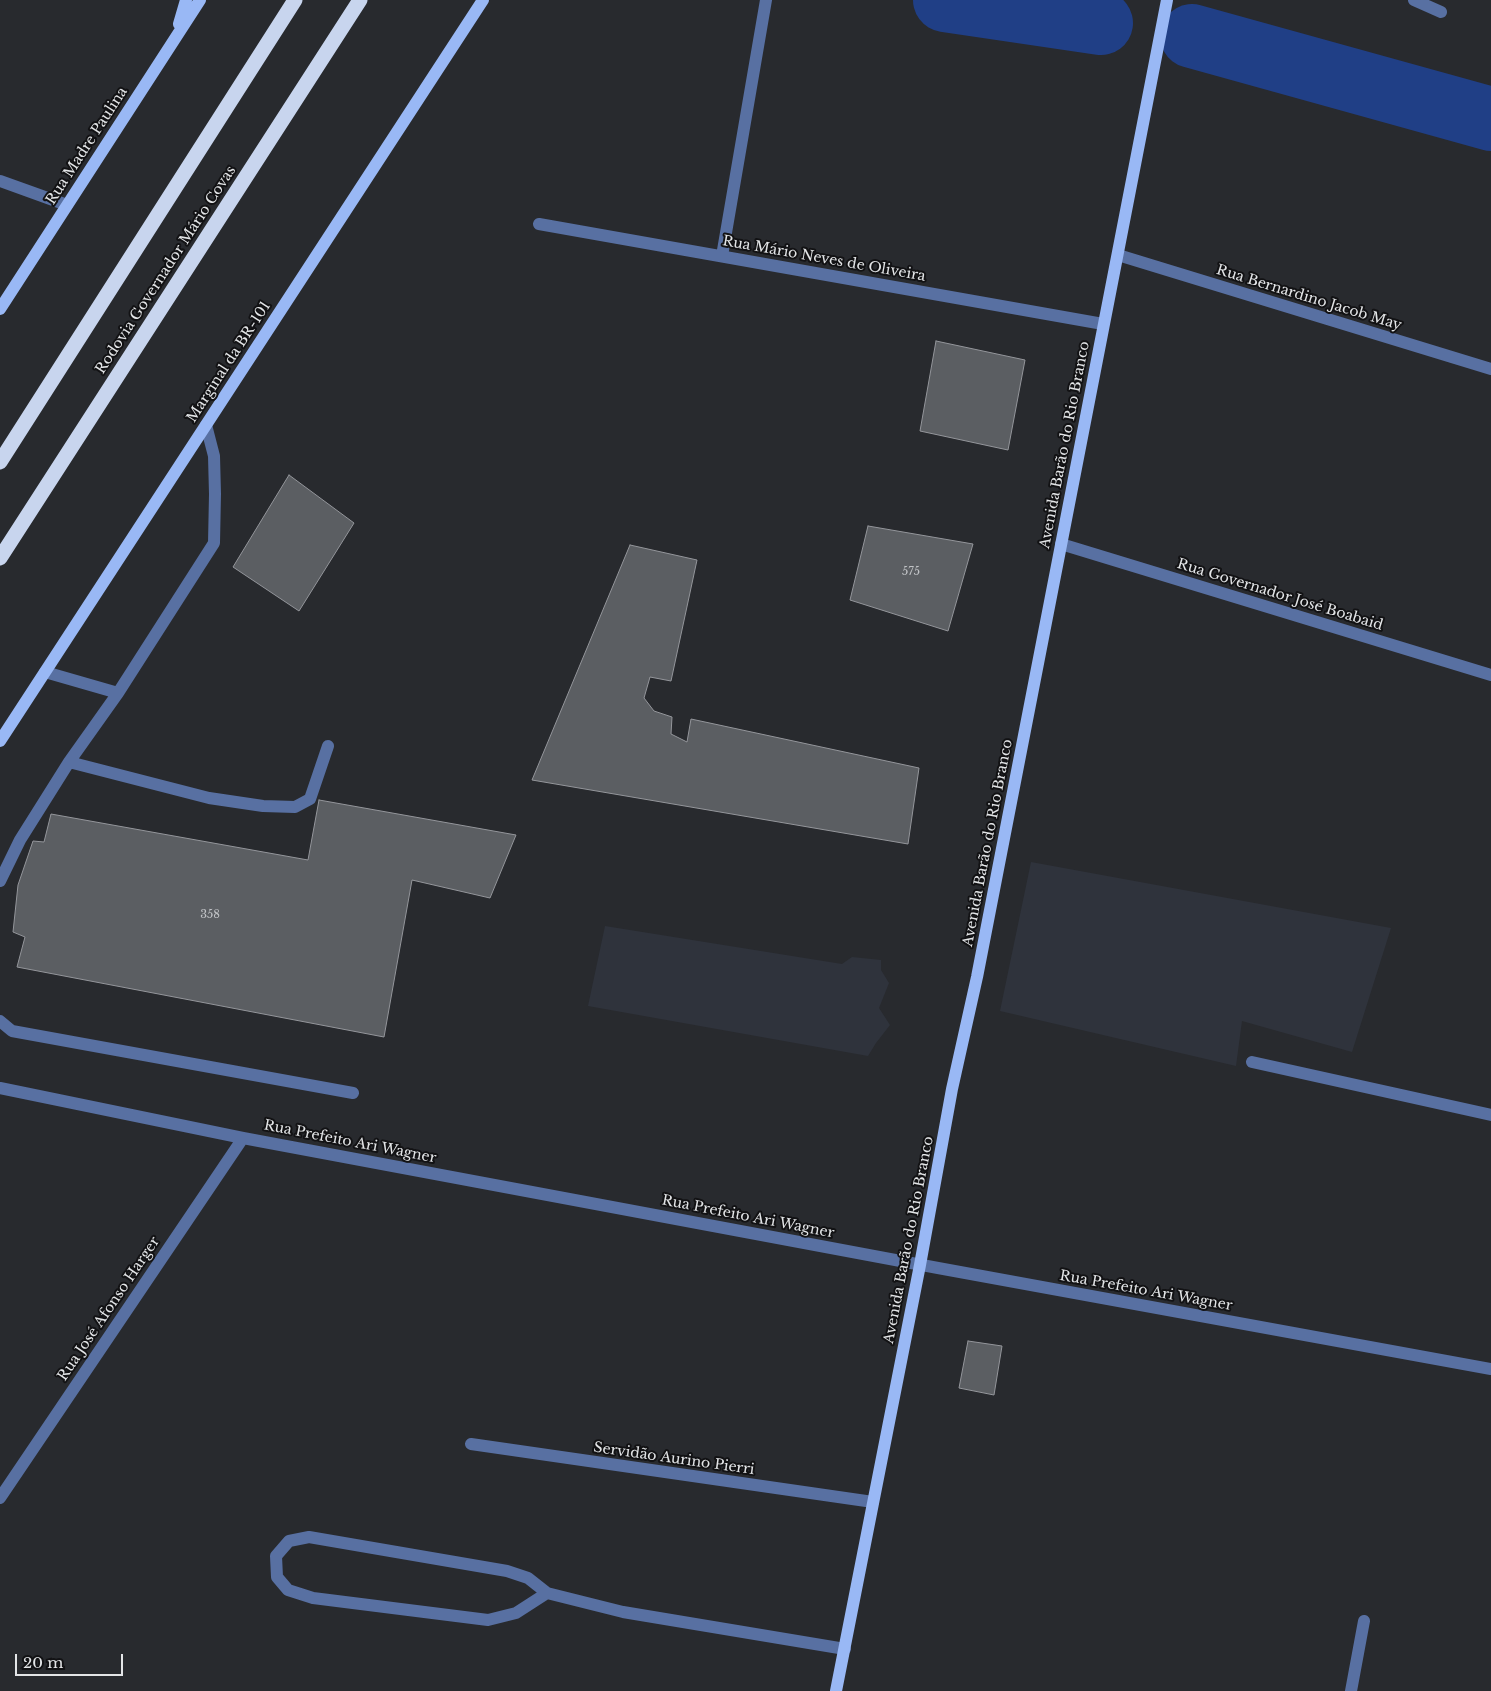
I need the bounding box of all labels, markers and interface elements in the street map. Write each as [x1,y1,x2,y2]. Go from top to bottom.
street label: Rua Madre Paulina [43,84,131,208]
street label: Rodovia Governador Mário Covas [92,163,240,377]
street label: Rua Mário Neves de Oliveira [721,233,927,285]
street label: Rua Bernardino Jacob May [1214,262,1404,334]
street label: Marginal da BR-101 [184,298,274,426]
street label: Avenida Barão do Rio Branco [1037,340,1093,550]
street label: Rua Governador José Boabaid [1175,556,1385,634]
house number: 575 [902,565,920,579]
street label: Avenida Barão do Rio Branco [960,738,1016,948]
house number: 358 [200,908,220,922]
street label: Rua Prefeito Ari Wagner [262,1117,438,1167]
street label: Avenida Barão do Rio Branco [881,1135,937,1345]
street label: Rua Prefeito Ari Wagner [660,1192,836,1242]
street label: Rua José Afonso Harger [55,1234,163,1384]
street label: Rua Prefeito Ari Wagner [1058,1268,1234,1314]
street label: Servidão Aurino Pierri [592,1439,756,1479]
scale bar [18,1644,125,1676]
text: 20 m [23,1653,63,1672]

